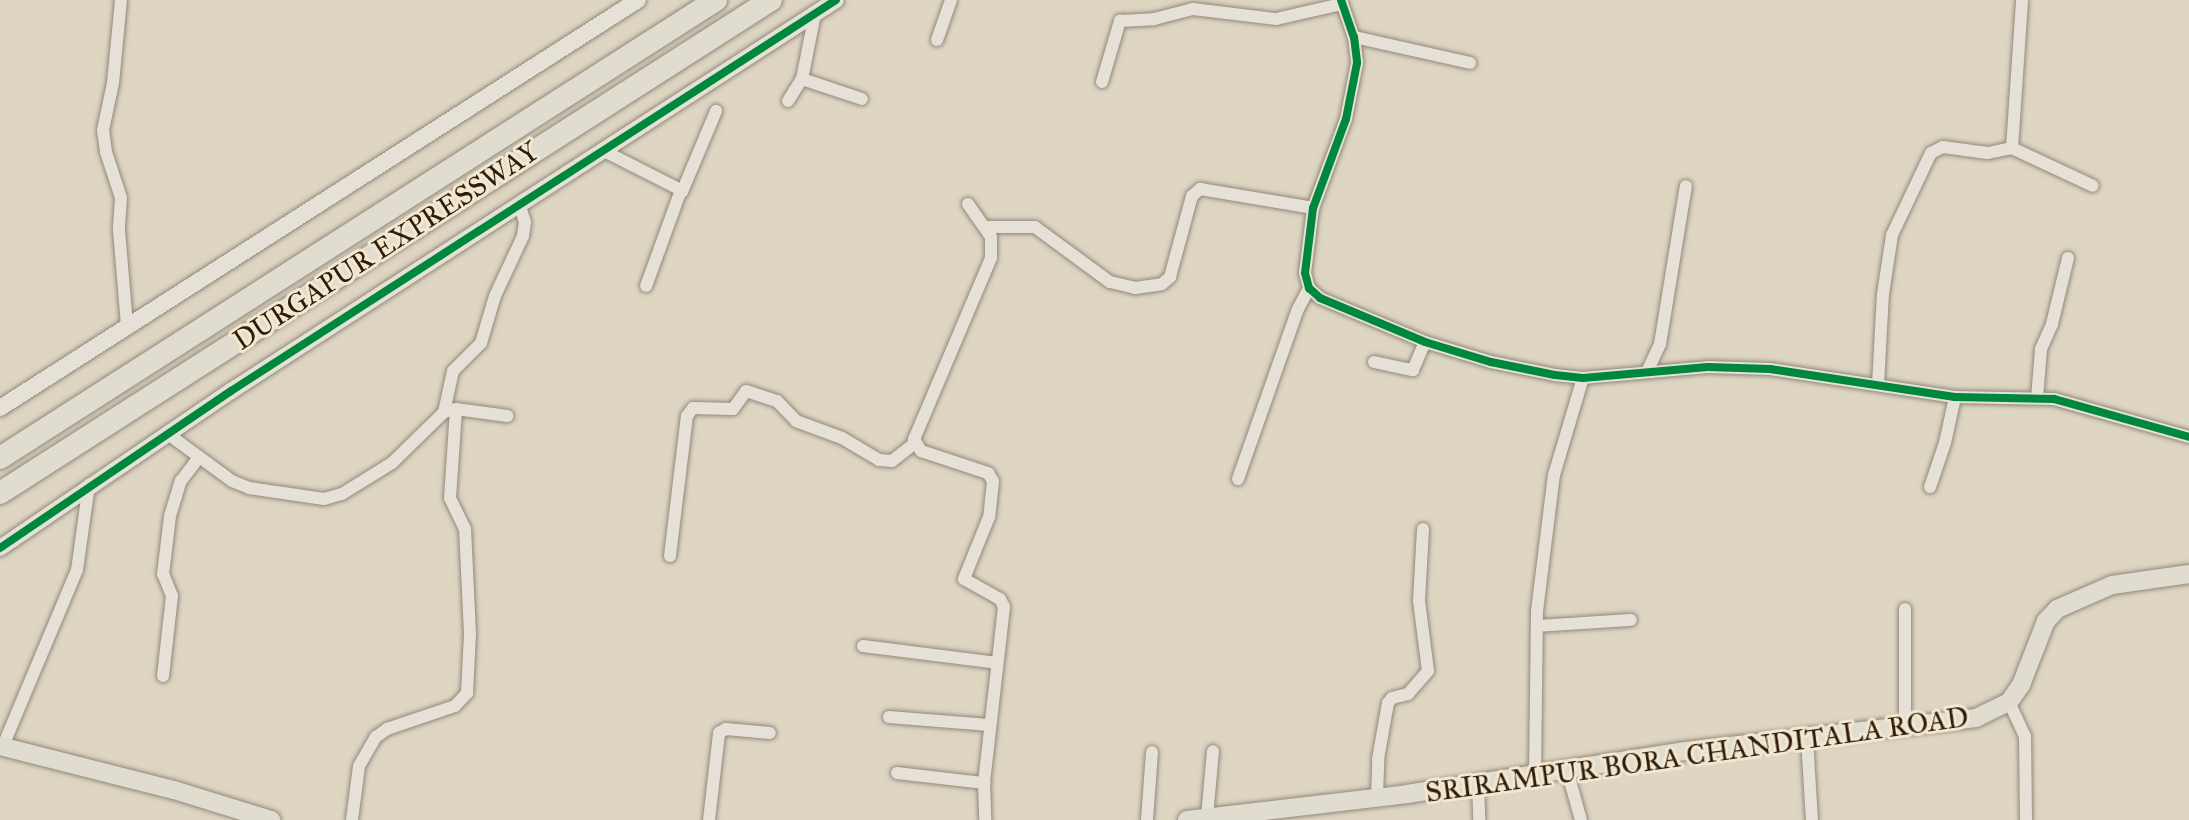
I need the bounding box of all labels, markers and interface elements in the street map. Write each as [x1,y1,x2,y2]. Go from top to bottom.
street label: DURGAPUR EXPRESSWAY [227,135,545,357]
street label: SRIRAMPUR BORA CHANDITALA ROAD [1423,700,1971,810]

